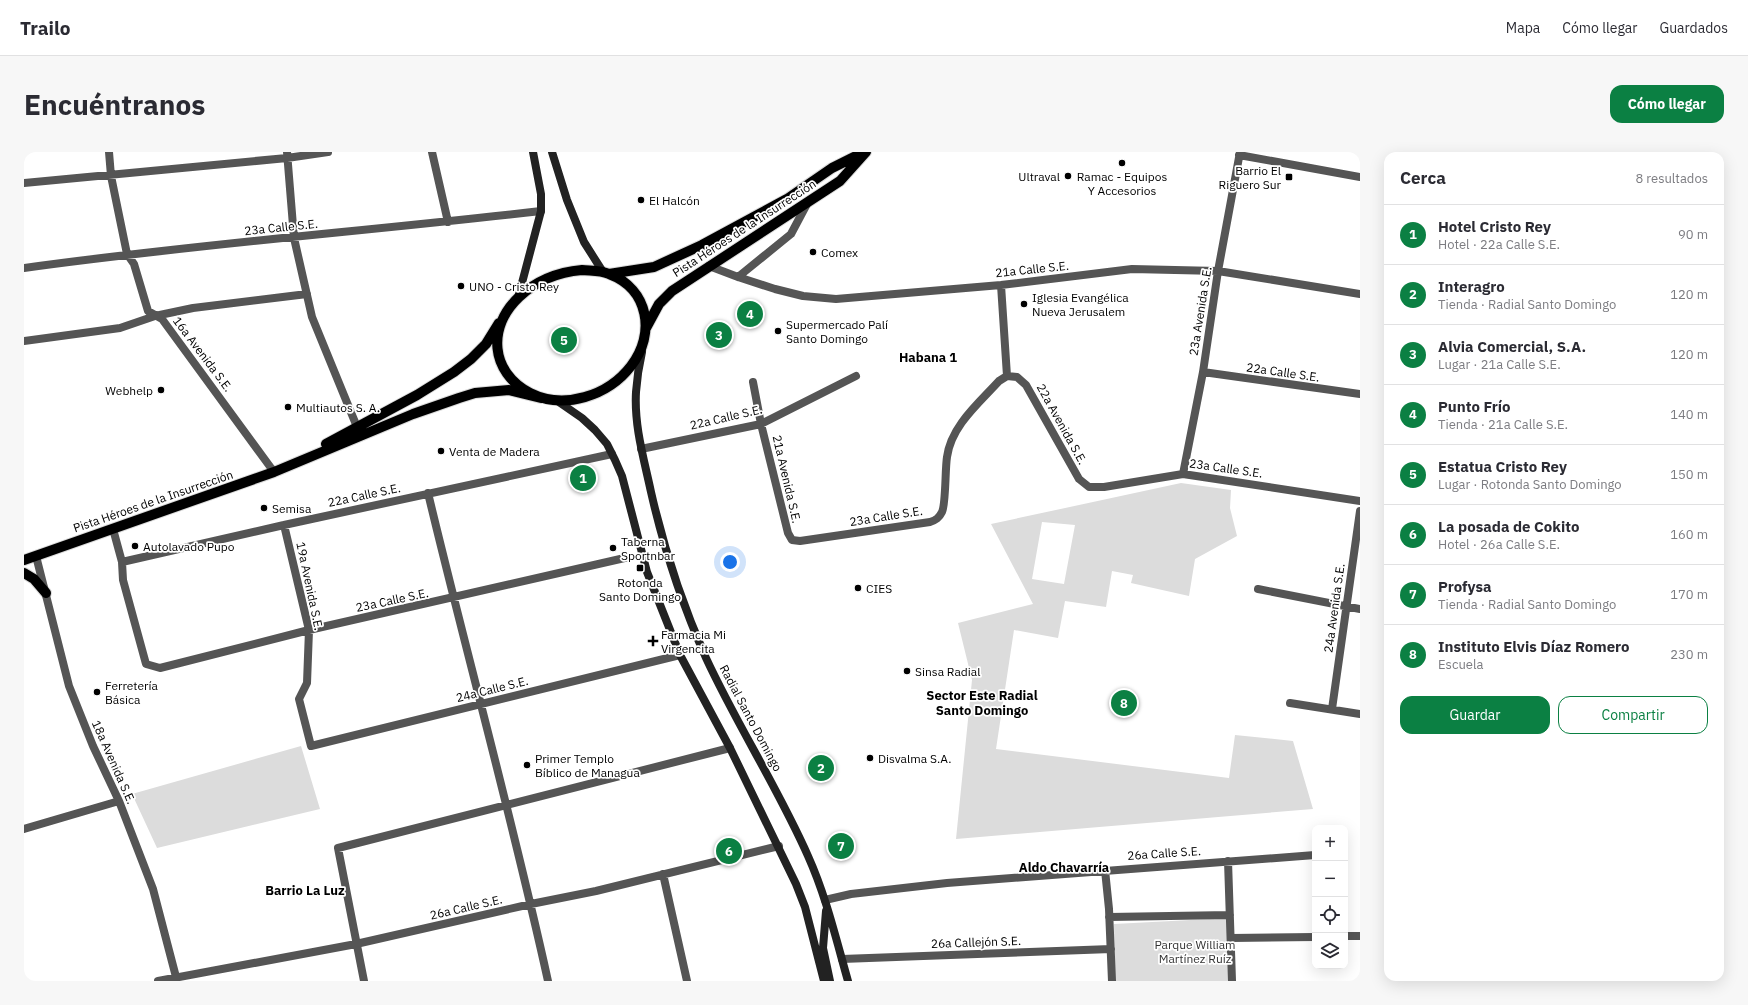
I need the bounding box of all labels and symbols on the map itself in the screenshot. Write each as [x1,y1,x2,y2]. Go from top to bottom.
marker: Ramac - Equipos Y Accesorios [1117,158,1127,168]
place label: Barrio El Riguero Sur [1219,163,1282,192]
place label: Ultraval [1018,169,1060,184]
place label: Ramac - Equipos Y Accesorios [1077,169,1167,198]
marker: Ultraval [1063,171,1073,181]
marker: Barrio El Riguero Sur [1284,172,1294,182]
street label: Pista Héroes de la Insurrección [669,176,819,280]
place label: El Halcón [649,193,700,208]
marker: El Halcón [636,195,646,205]
street label: 23a Calle S.E. [243,216,319,238]
place label: Comex [821,245,858,260]
marker: Comex [808,247,818,257]
street label: 21a Calle S.E. [994,258,1070,280]
street label: 23a Avenida S.E. [1186,265,1214,357]
place label: UNO - Cristo Rey [469,279,559,294]
marker: UNO - Cristo Rey [456,281,466,291]
place label: Iglesia Evangélica Nueva Jerusalem [1032,290,1129,319]
pin: 4 [737,299,763,329]
marker: Iglesia Evangélica Nueva Jerusalem [1019,299,1029,309]
street label: 16a Avenida S.E. [170,314,236,394]
place label: Supermercado Palí Santo Domingo [786,317,888,346]
pin: 3 [706,320,732,350]
pin: 5 [551,325,577,355]
marker: Supermercado Palí Santo Domingo [773,326,783,336]
district label: Habana 1 [899,349,957,366]
street label: 22a Calle S.E. [1245,359,1321,385]
street label: 22a Avenida S.E. [1034,381,1090,467]
place label: Webhelp [105,383,153,398]
marker: Webhelp [156,385,166,395]
place label: Multiautos S. A. [296,400,380,415]
street label: 22a Calle S.E. [688,401,764,433]
marker: Multiautos S. A. [283,402,293,412]
street label: 21a Avenida S.E. [770,433,804,525]
place label: Venta de Madera [449,444,540,459]
marker: Venta de Madera [436,446,446,456]
street label: 23a Calle S.E. [1188,455,1264,481]
pin: 1 [570,463,596,493]
street label: Pista Héroes de la Insurrección [71,467,235,535]
street label: 22a Calle S.E. [326,480,402,510]
place label: Semisa [272,501,312,516]
marker: Semisa [259,503,269,513]
street label: 23a Calle S.E. [848,503,924,529]
place label: Taberna Sportnbar [621,534,676,563]
place label: Autolavado Pupo [143,539,235,554]
street label: 19a Avenida S.E. [293,540,327,632]
marker: Autolavado Pupo [130,541,140,551]
marker: Taberna Sportnbar [608,543,618,553]
your location [720,552,740,572]
street label: 24a Avenida S.E. [1320,562,1348,654]
marker: Rotonda Santo Domingo [635,563,645,573]
place label: Rotonda Santo Domingo [599,575,681,604]
place label: CIES [866,581,892,596]
marker: CIES [853,583,863,593]
street label: 23a Calle S.E. [354,585,430,615]
place label: Farmacia Mi Virgencita [661,627,726,656]
marker: Farmacia Mi Virgencita [648,636,658,646]
street label: Radial Santo Domingo [717,662,786,774]
place label: Sinsa Radial [915,664,980,679]
marker: Sinsa Radial [902,666,912,676]
street label: 24a Calle S.E. [454,673,530,705]
place label: Ferretería Básica [105,678,158,707]
marker: Ferretería Básica [92,687,102,697]
district label: Sector Este Radial Santo Domingo [926,687,1038,719]
pin: 8 [1111,688,1137,718]
street label: 18a Avenida S.E. [89,718,139,806]
place label: Primer Templo Bíblico de Managua [535,751,640,780]
place label: Disvalma S.A. [878,751,951,766]
pin: 2 [808,753,834,783]
marker: Disvalma S.A. [865,753,875,763]
marker: Primer Templo Bíblico de Managua [522,760,532,770]
pin: 7 [828,831,854,861]
pin: 6 [716,836,742,866]
street label: 26a Calle S.E. [1127,843,1201,863]
district label: Aldo Chavarría [1019,859,1109,876]
district label: Barrio La Luz [265,882,345,899]
street label: 26a Calle S.E. [428,891,504,923]
street label: 26a Callejón S.E. [931,933,1021,951]
park label: Parque William Martínez Ruíz [1154,937,1236,966]

